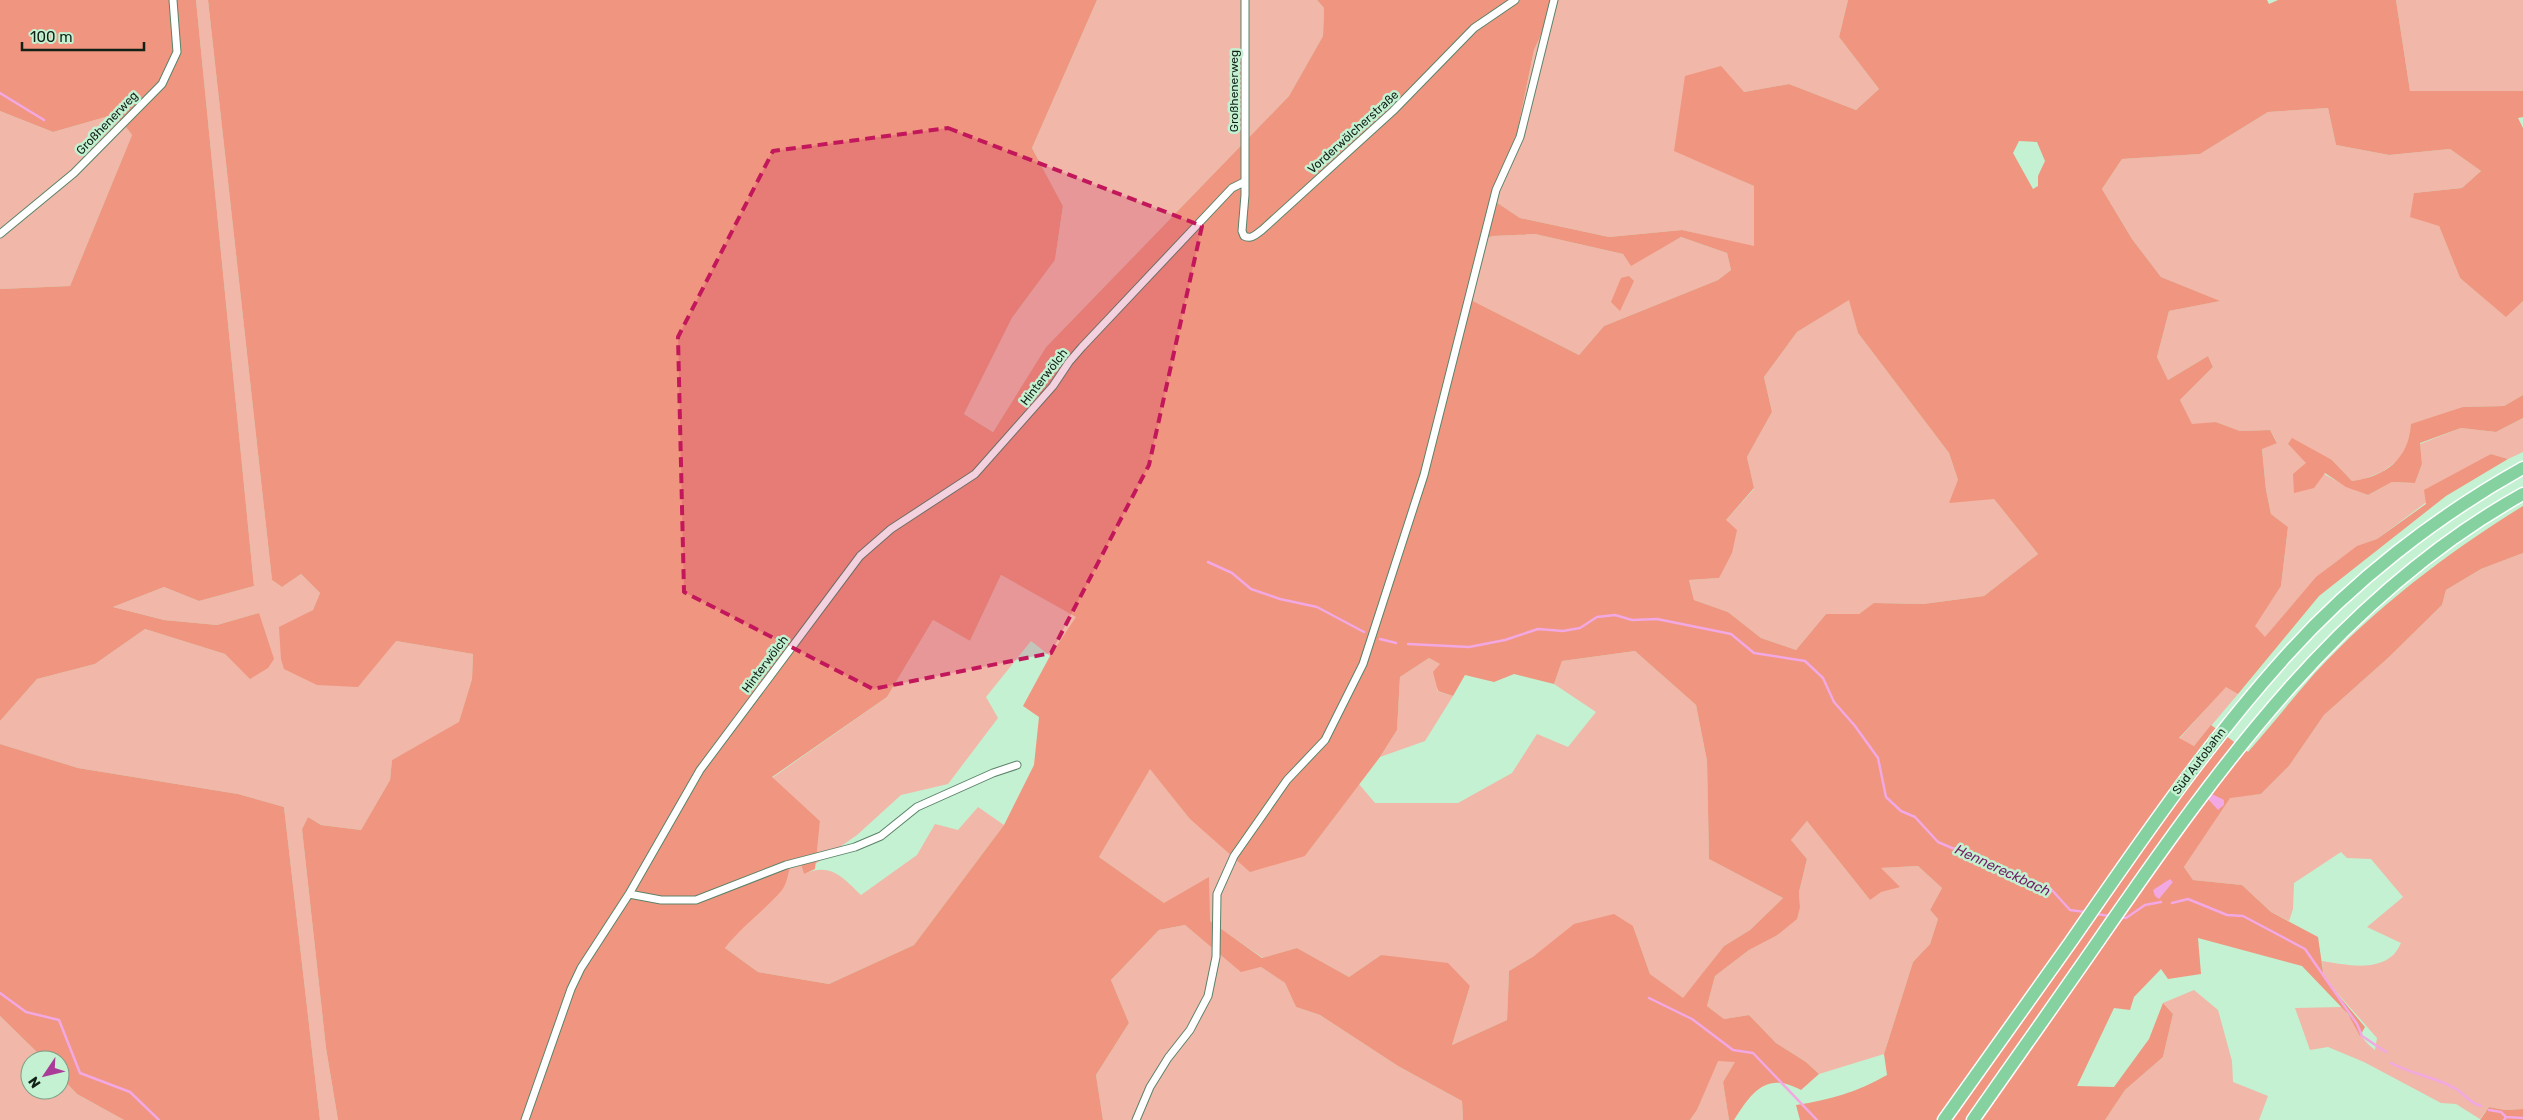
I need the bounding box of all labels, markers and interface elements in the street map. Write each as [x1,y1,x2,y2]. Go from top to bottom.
scale bar [22,20,145,52]
text: 100 m [30,28,72,46]
street label: Großhenerweg [1227,50,1241,132]
street label: Vorderwölcherstraße [1305,87,1401,176]
street label: Großhenerweg [73,88,141,158]
street label: Hinterwölch [1018,346,1070,408]
street label: Hinterwölch [739,633,791,695]
street label: Süd Autobahn [2169,725,2229,797]
water label: Hennereckbach [1952,841,2053,900]
north arrow [20,1050,70,1100]
text: N [25,1073,45,1091]

